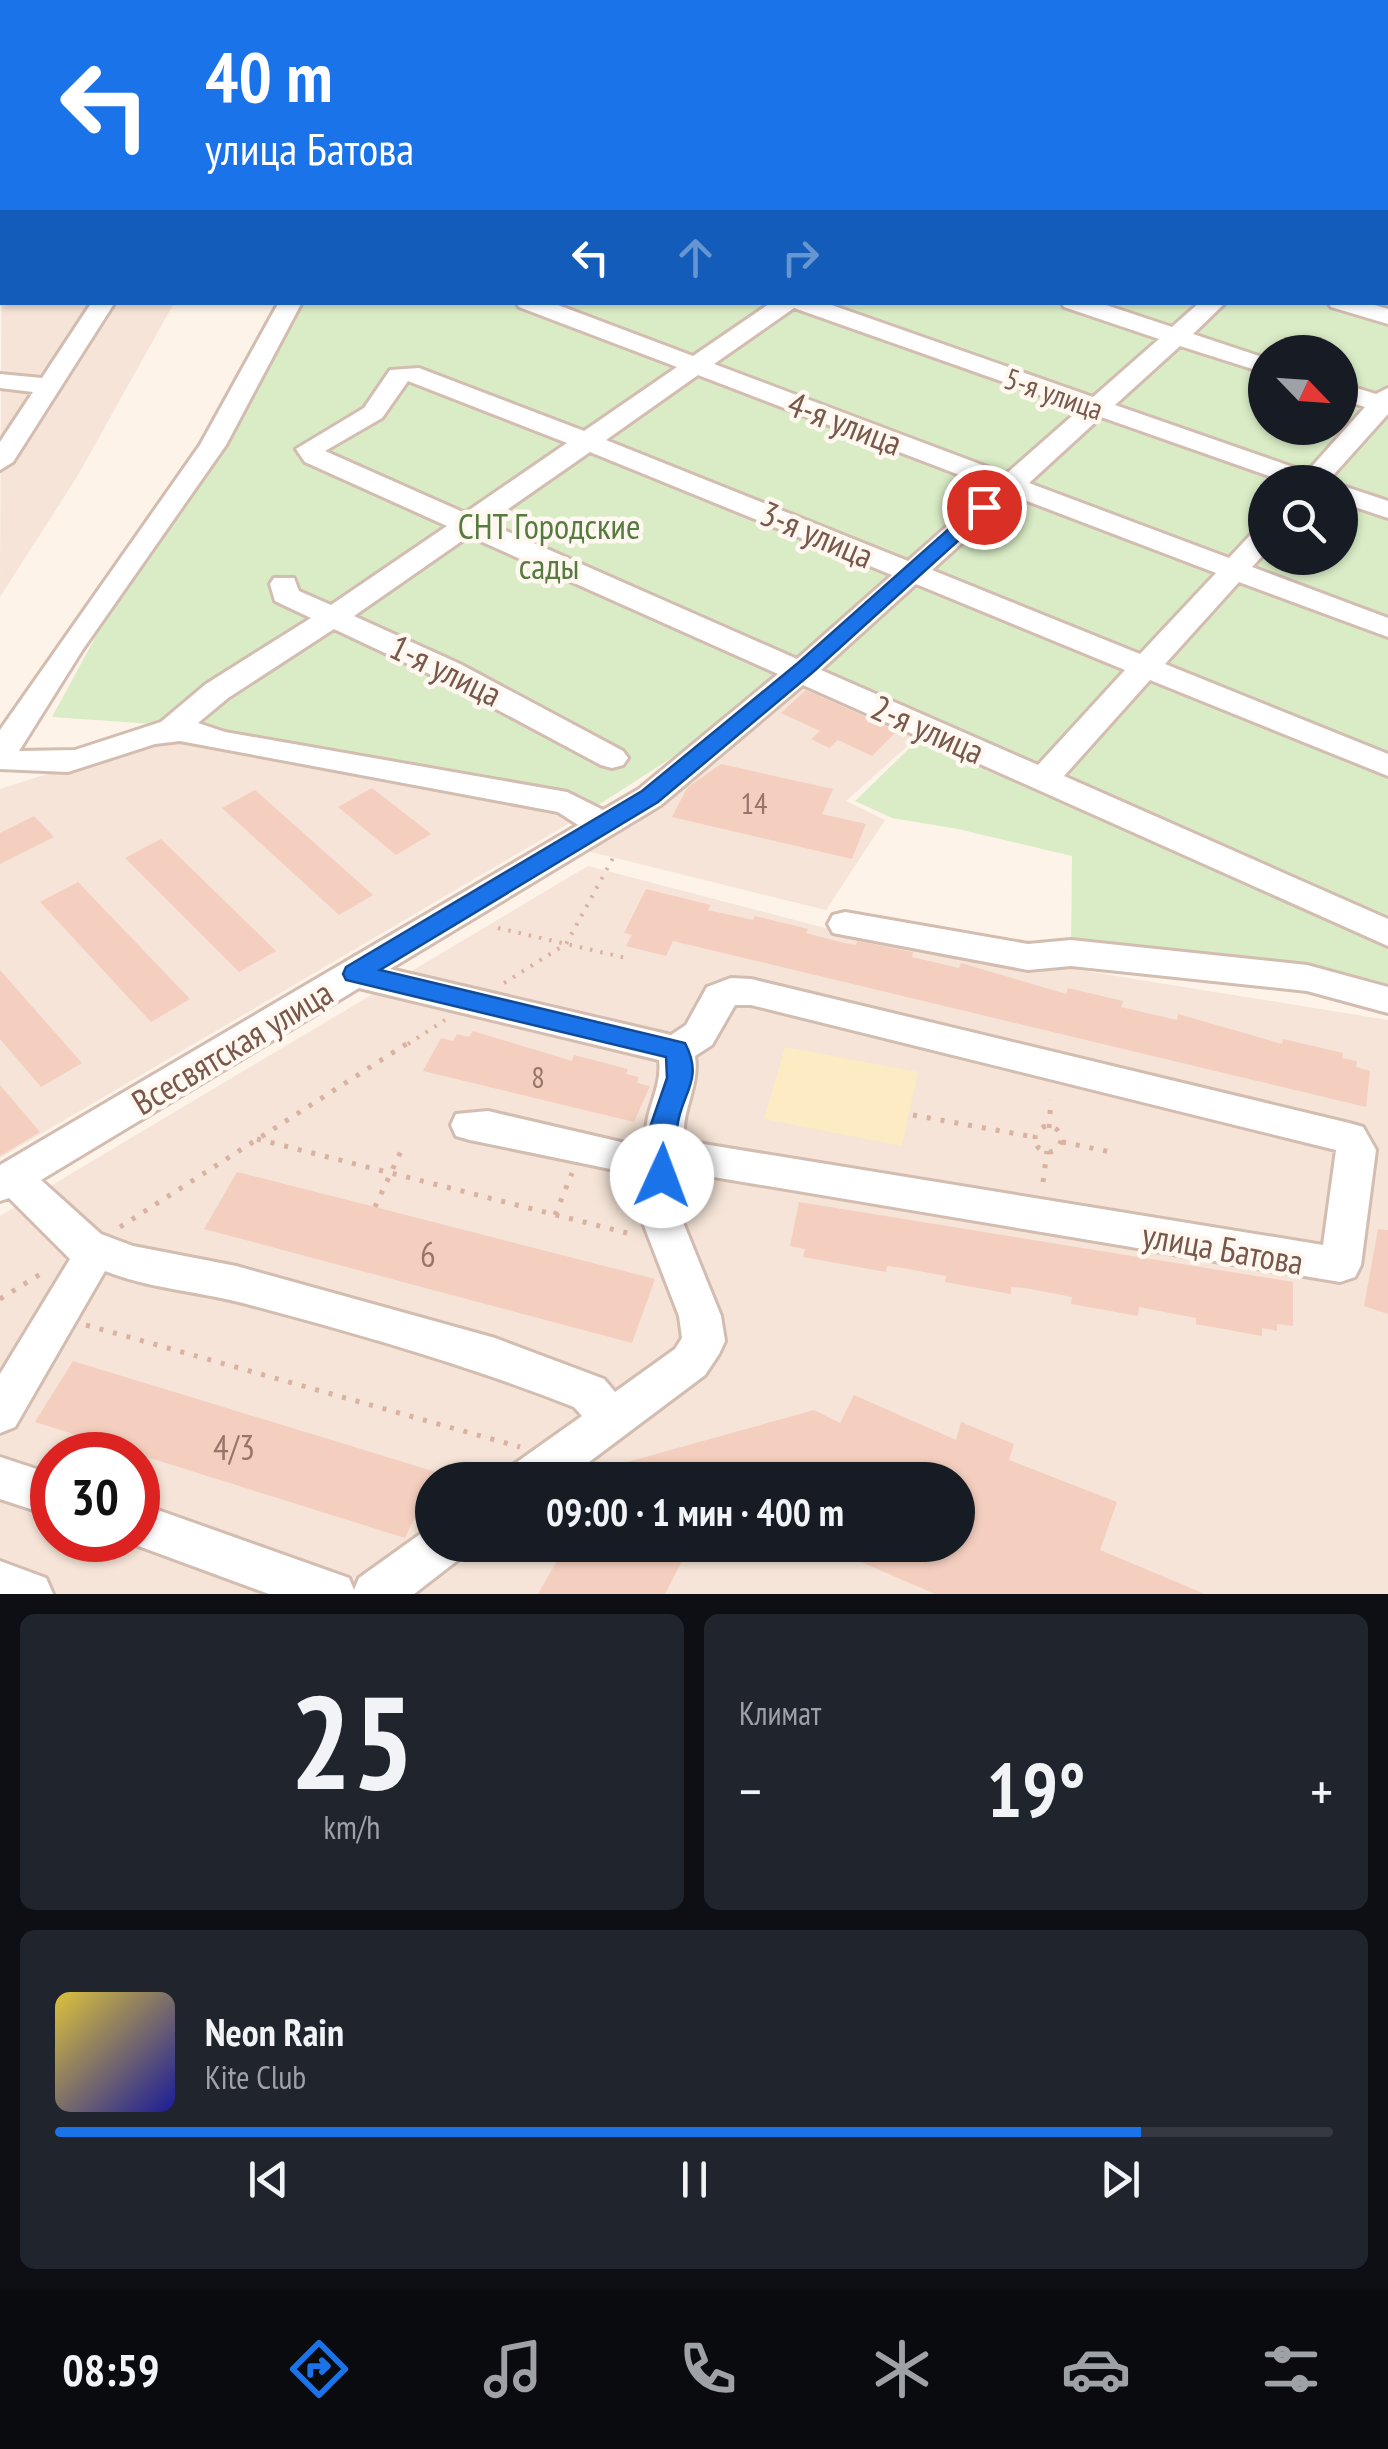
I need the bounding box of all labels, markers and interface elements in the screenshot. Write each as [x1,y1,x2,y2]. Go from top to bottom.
text: 40 m [205,31,333,121]
icon: left [40,40,170,170]
text: улица Батова [205,119,414,177]
icon: left [563,230,618,285]
icon: ahead [668,230,723,285]
icon: right [773,230,828,285]
north arrow [1248,335,1358,445]
map controls [1248,335,1358,575]
street label: 5-я улица [1000,358,1108,428]
street label: 4-я улица [781,380,909,466]
pin [942,465,1027,550]
button: search [1248,465,1358,575]
icon: arrive [957,480,1012,535]
street label: 3-я улица [753,490,881,578]
park label: СНТ Городские сады [458,503,640,589]
street label: 1-я улица [383,623,509,717]
street label: 2-я улица [865,684,991,774]
house number: 14 [741,783,768,822]
street label: Всесвятская улица [123,969,341,1125]
house number: 8 [531,1057,545,1096]
position arrow [610,1124,714,1228]
street label: улица Батова [1139,1211,1307,1285]
house number: 6 [420,1231,436,1277]
house number: 4/3 [213,1424,255,1470]
speed limit sign: 30 [30,1432,160,1562]
text: 09:00 · 1 мин · 400 m [546,1487,844,1536]
text: 25 [290,1657,414,1825]
text: Климат [739,1692,821,1734]
text: 19° [986,1741,1086,1838]
text: − [739,1755,762,1826]
text: + [1310,1755,1333,1826]
text: km/h [324,1806,380,1848]
text: Neon Rain [205,2007,344,2056]
text: Kite Club [205,2056,306,2098]
icon: previous [241,2152,296,2207]
icon: pause [667,2152,722,2207]
icon: next [1093,2152,1148,2207]
icon: directions [284,2334,354,2404]
icon: music [478,2334,548,2404]
icon: phone [673,2334,743,2404]
icon: climate [867,2334,937,2404]
icon: car [1061,2334,1131,2404]
icon: filters [1256,2334,1326,2404]
text: 08:59 [62,2340,160,2398]

